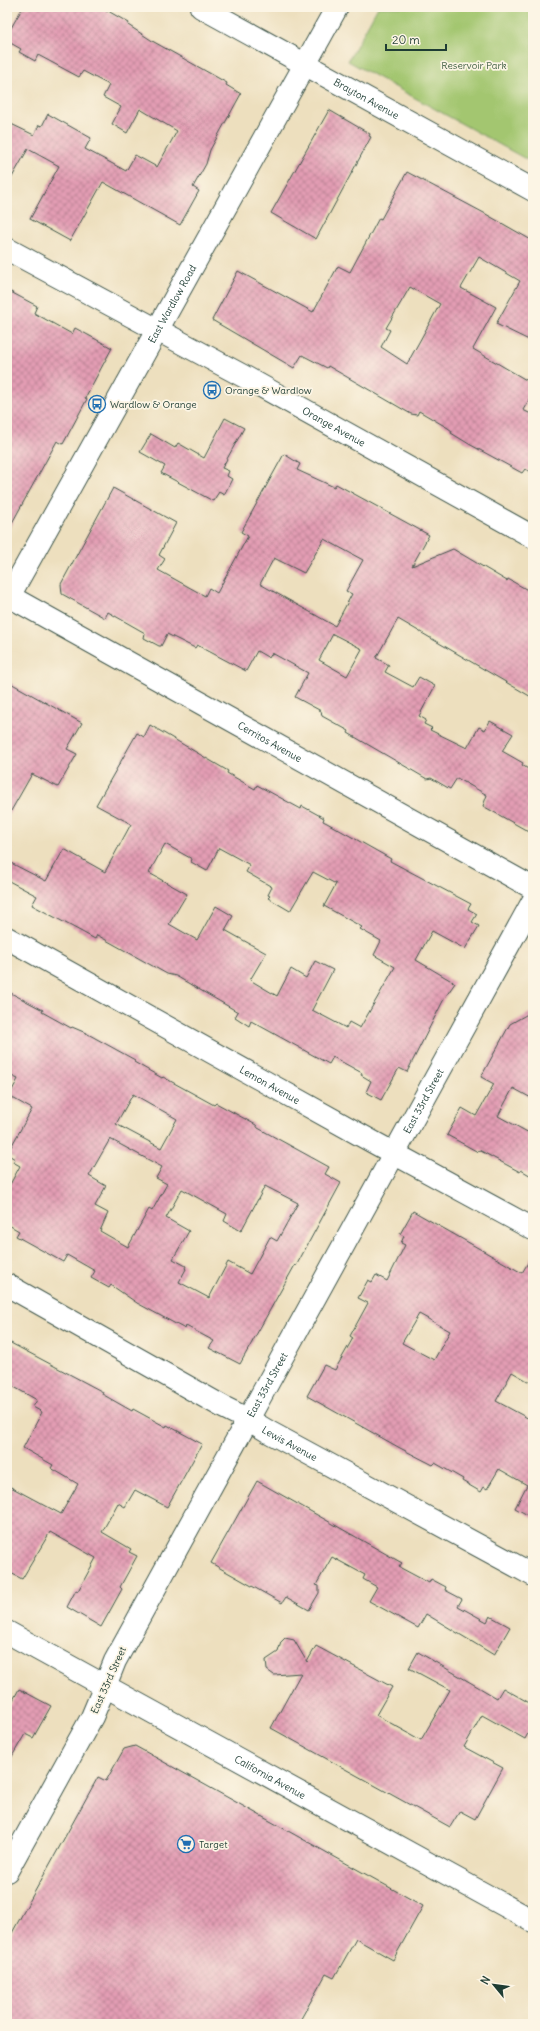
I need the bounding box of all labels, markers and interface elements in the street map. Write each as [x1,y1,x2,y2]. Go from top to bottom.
scale bar [386,26,446,52]
text: 20 m [392,32,420,47]
park label: Reservoir Park [441,59,507,72]
street label: Brayton Avenue [331,75,401,122]
street label: East Wardlow Road [145,262,199,346]
bus stop icon: Orange & Wardlow [202,380,222,400]
place label: Orange & Wardlow [225,384,312,397]
bus stop icon: Wardlow & Orange [87,394,107,414]
place label: Wardlow & Orange [110,398,197,411]
street label: Orange Avenue [300,404,368,450]
street label: Cerritos Avenue [235,719,304,765]
street label: Lemon Avenue [237,1063,302,1107]
street label: East 33rd Street [400,1066,447,1136]
street label: East 33rd Street [244,1350,291,1420]
street label: Lewis Avenue [259,1423,319,1464]
street label: East 33rd Street [88,1644,129,1716]
street label: California Avenue [232,1752,308,1802]
supermarket icon: Target [176,1834,196,1854]
place label: Target [199,1838,228,1851]
north arrow [474,1965,514,2005]
text: N [477,1973,493,1987]

